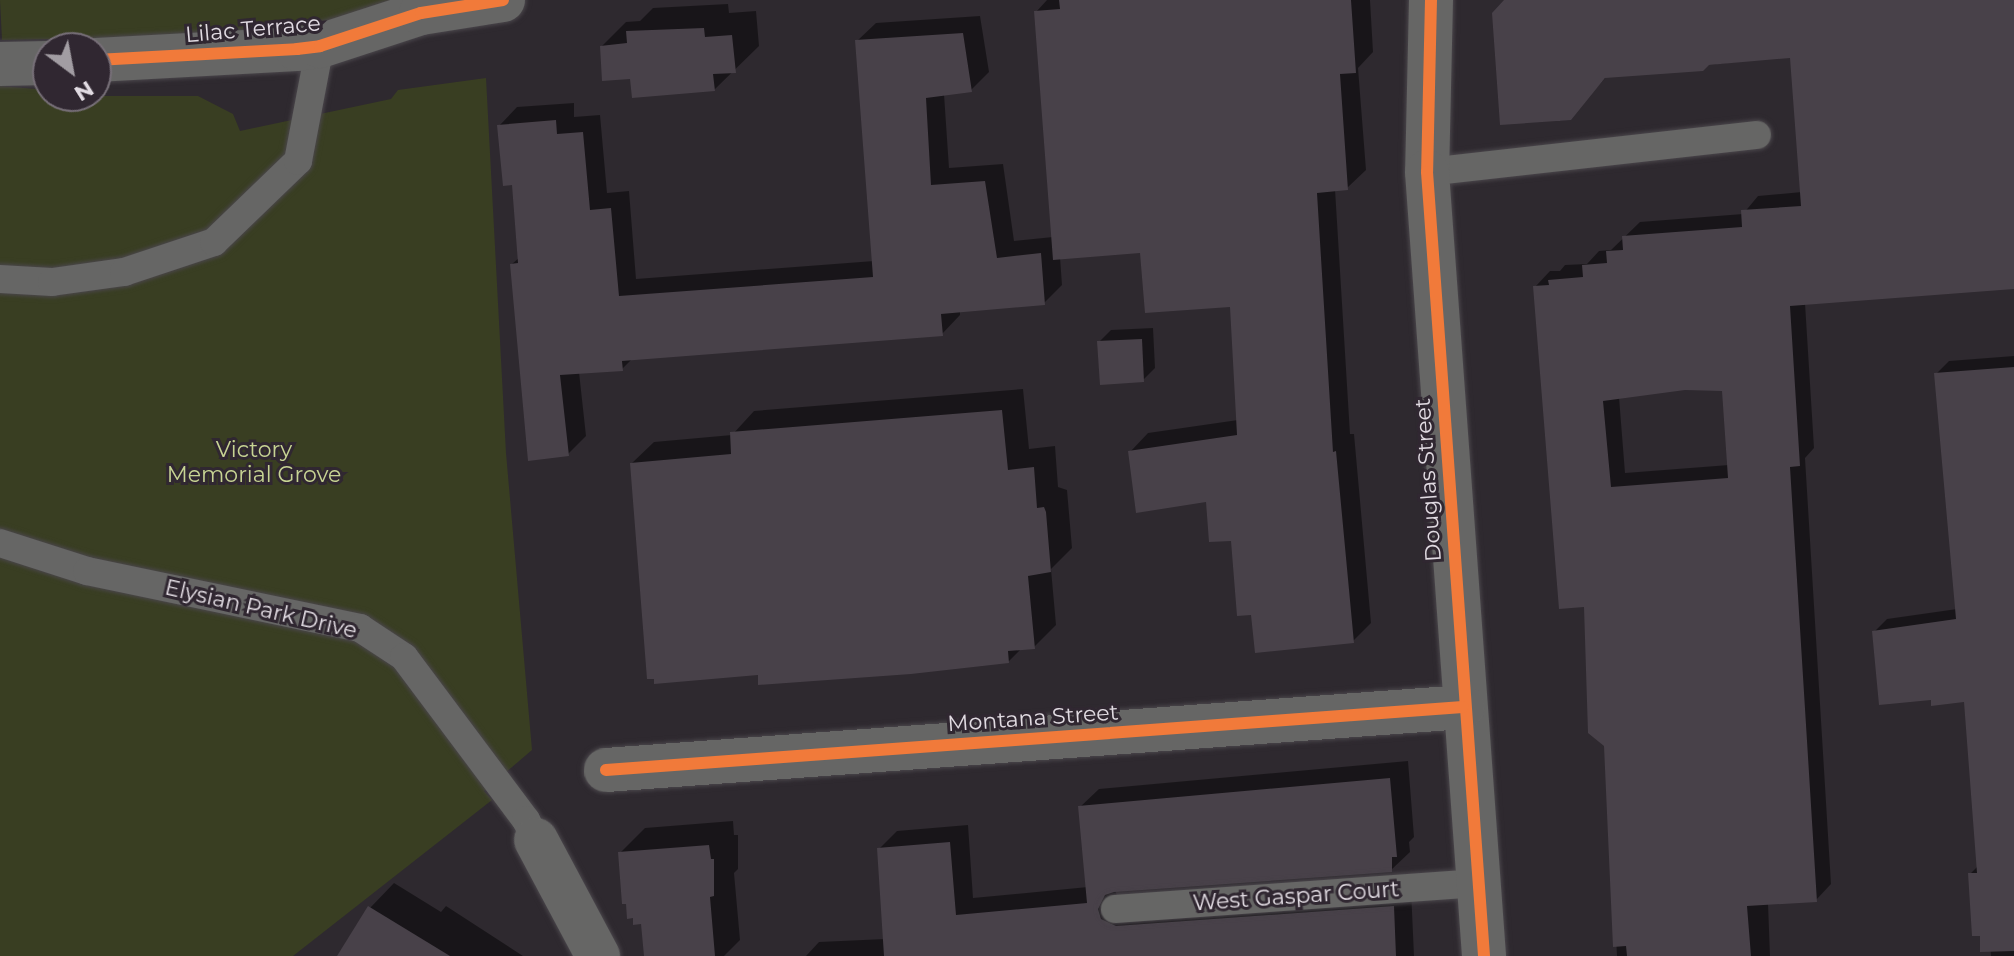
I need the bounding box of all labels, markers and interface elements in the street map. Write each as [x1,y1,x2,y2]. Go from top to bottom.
street label: Lilac Terrace [184,10,322,48]
north arrow [32,32,112,112]
text: N [69,75,99,107]
street label: Douglas Street [1409,397,1447,563]
park label: Victory Memorial Grove [167,436,341,488]
street label: Elysian Park Drive [162,574,360,644]
street label: Montana Street [947,699,1119,737]
street label: West Gaspar Court [1192,876,1400,916]

